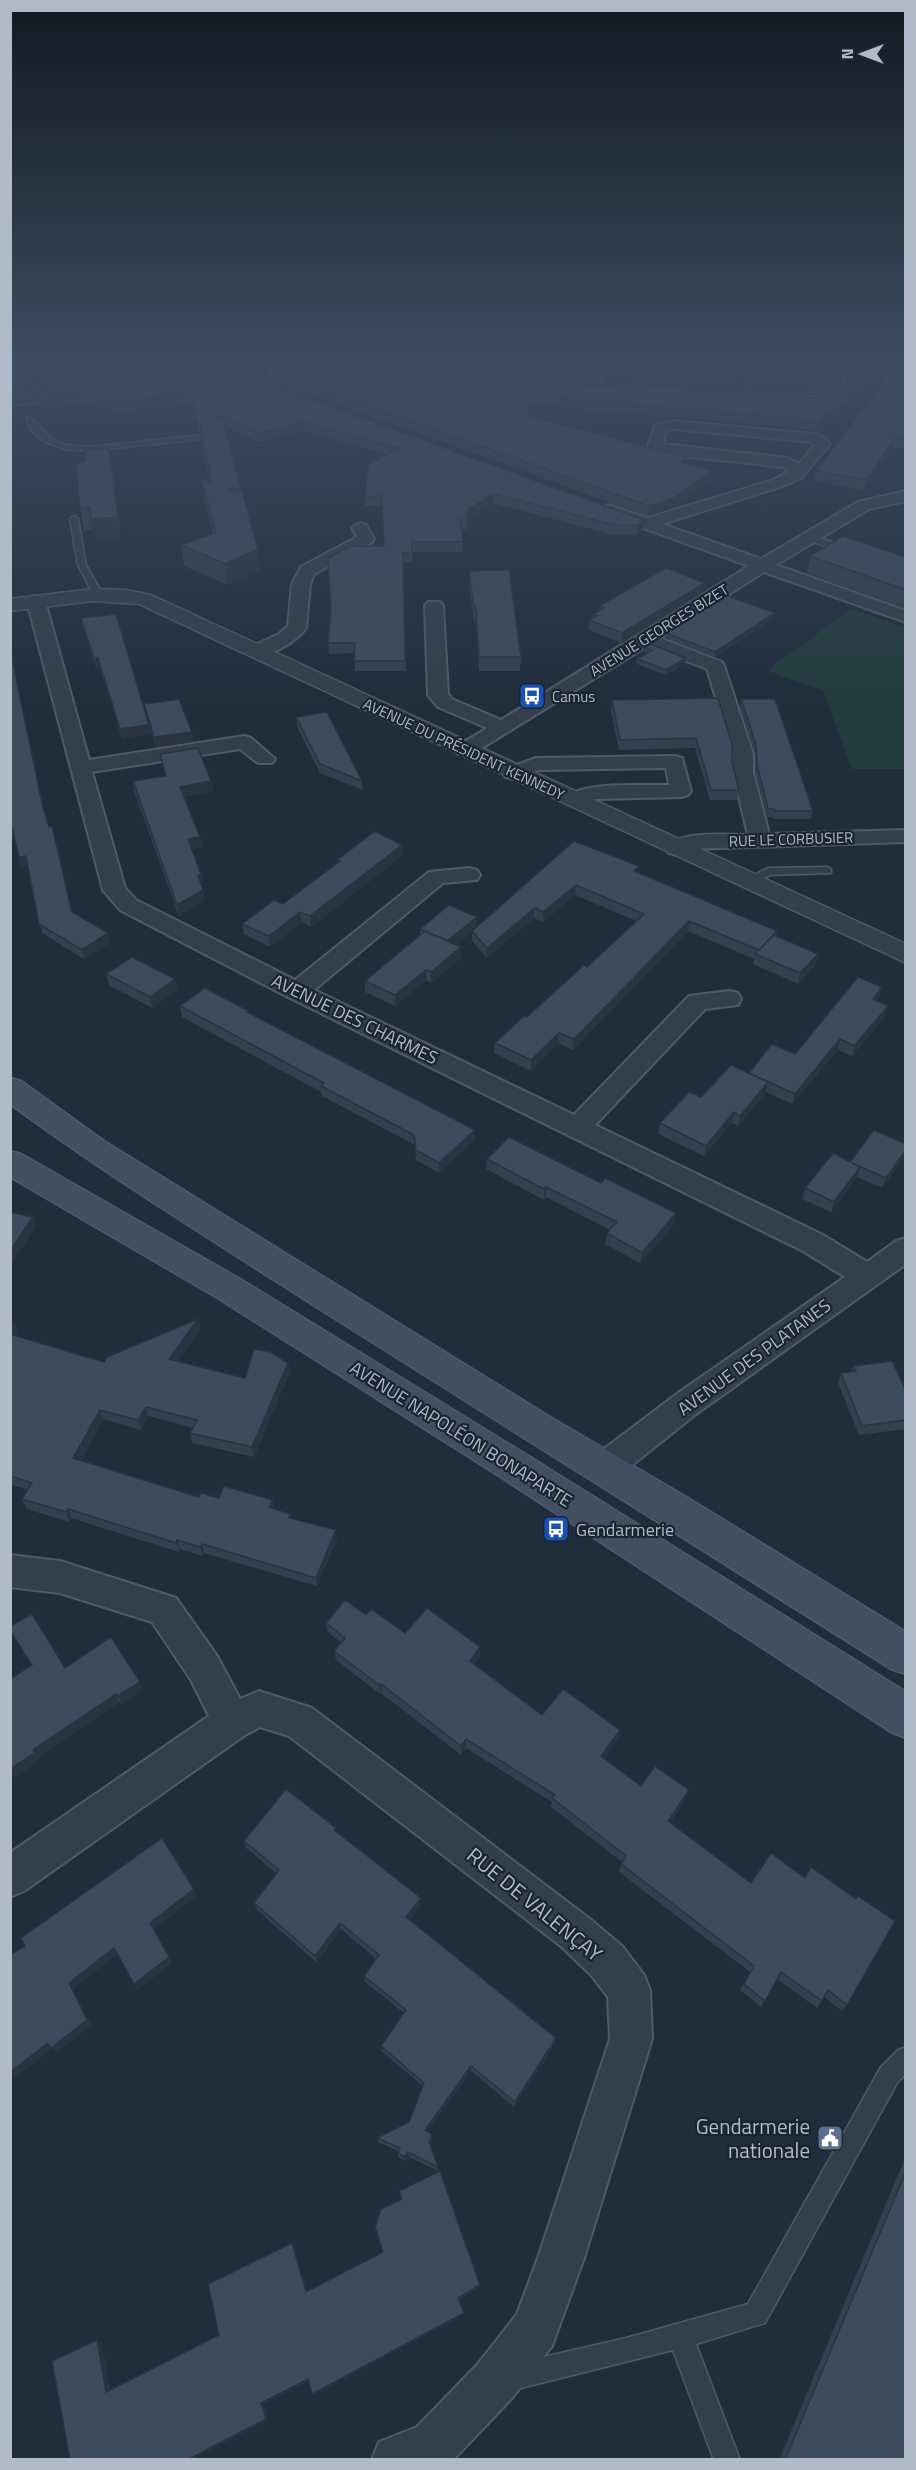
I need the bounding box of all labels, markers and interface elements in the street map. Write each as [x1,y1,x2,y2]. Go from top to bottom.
north arrow [832,24,892,84]
text: N [835,48,859,60]
street label: AVENUE GEORGES BIZET [585,578,733,682]
bus stop icon: Camus [517,681,547,711]
place label: Camus [552,685,595,708]
street label: AVENUE DU PRÉSIDENT KENNEDY [360,692,568,806]
street label: RUE LE CORBUSIER [728,825,854,853]
street label: AVENUE DES CHARMES [267,967,443,1071]
street label: AVENUE DES PLATANES [672,1292,836,1422]
street label: AVENUE NAPOLÉON BONAPARTE [345,1354,577,1514]
bus stop icon: Gendarmerie [541,1514,571,1544]
place label: Gendarmerie [576,1516,674,1543]
street label: RUE DE VALENÇAY [460,1839,610,1969]
place label: Gendarmerie nationale [696,2110,810,2166]
public building icon: Gendarmerie nationale [815,2123,845,2153]

